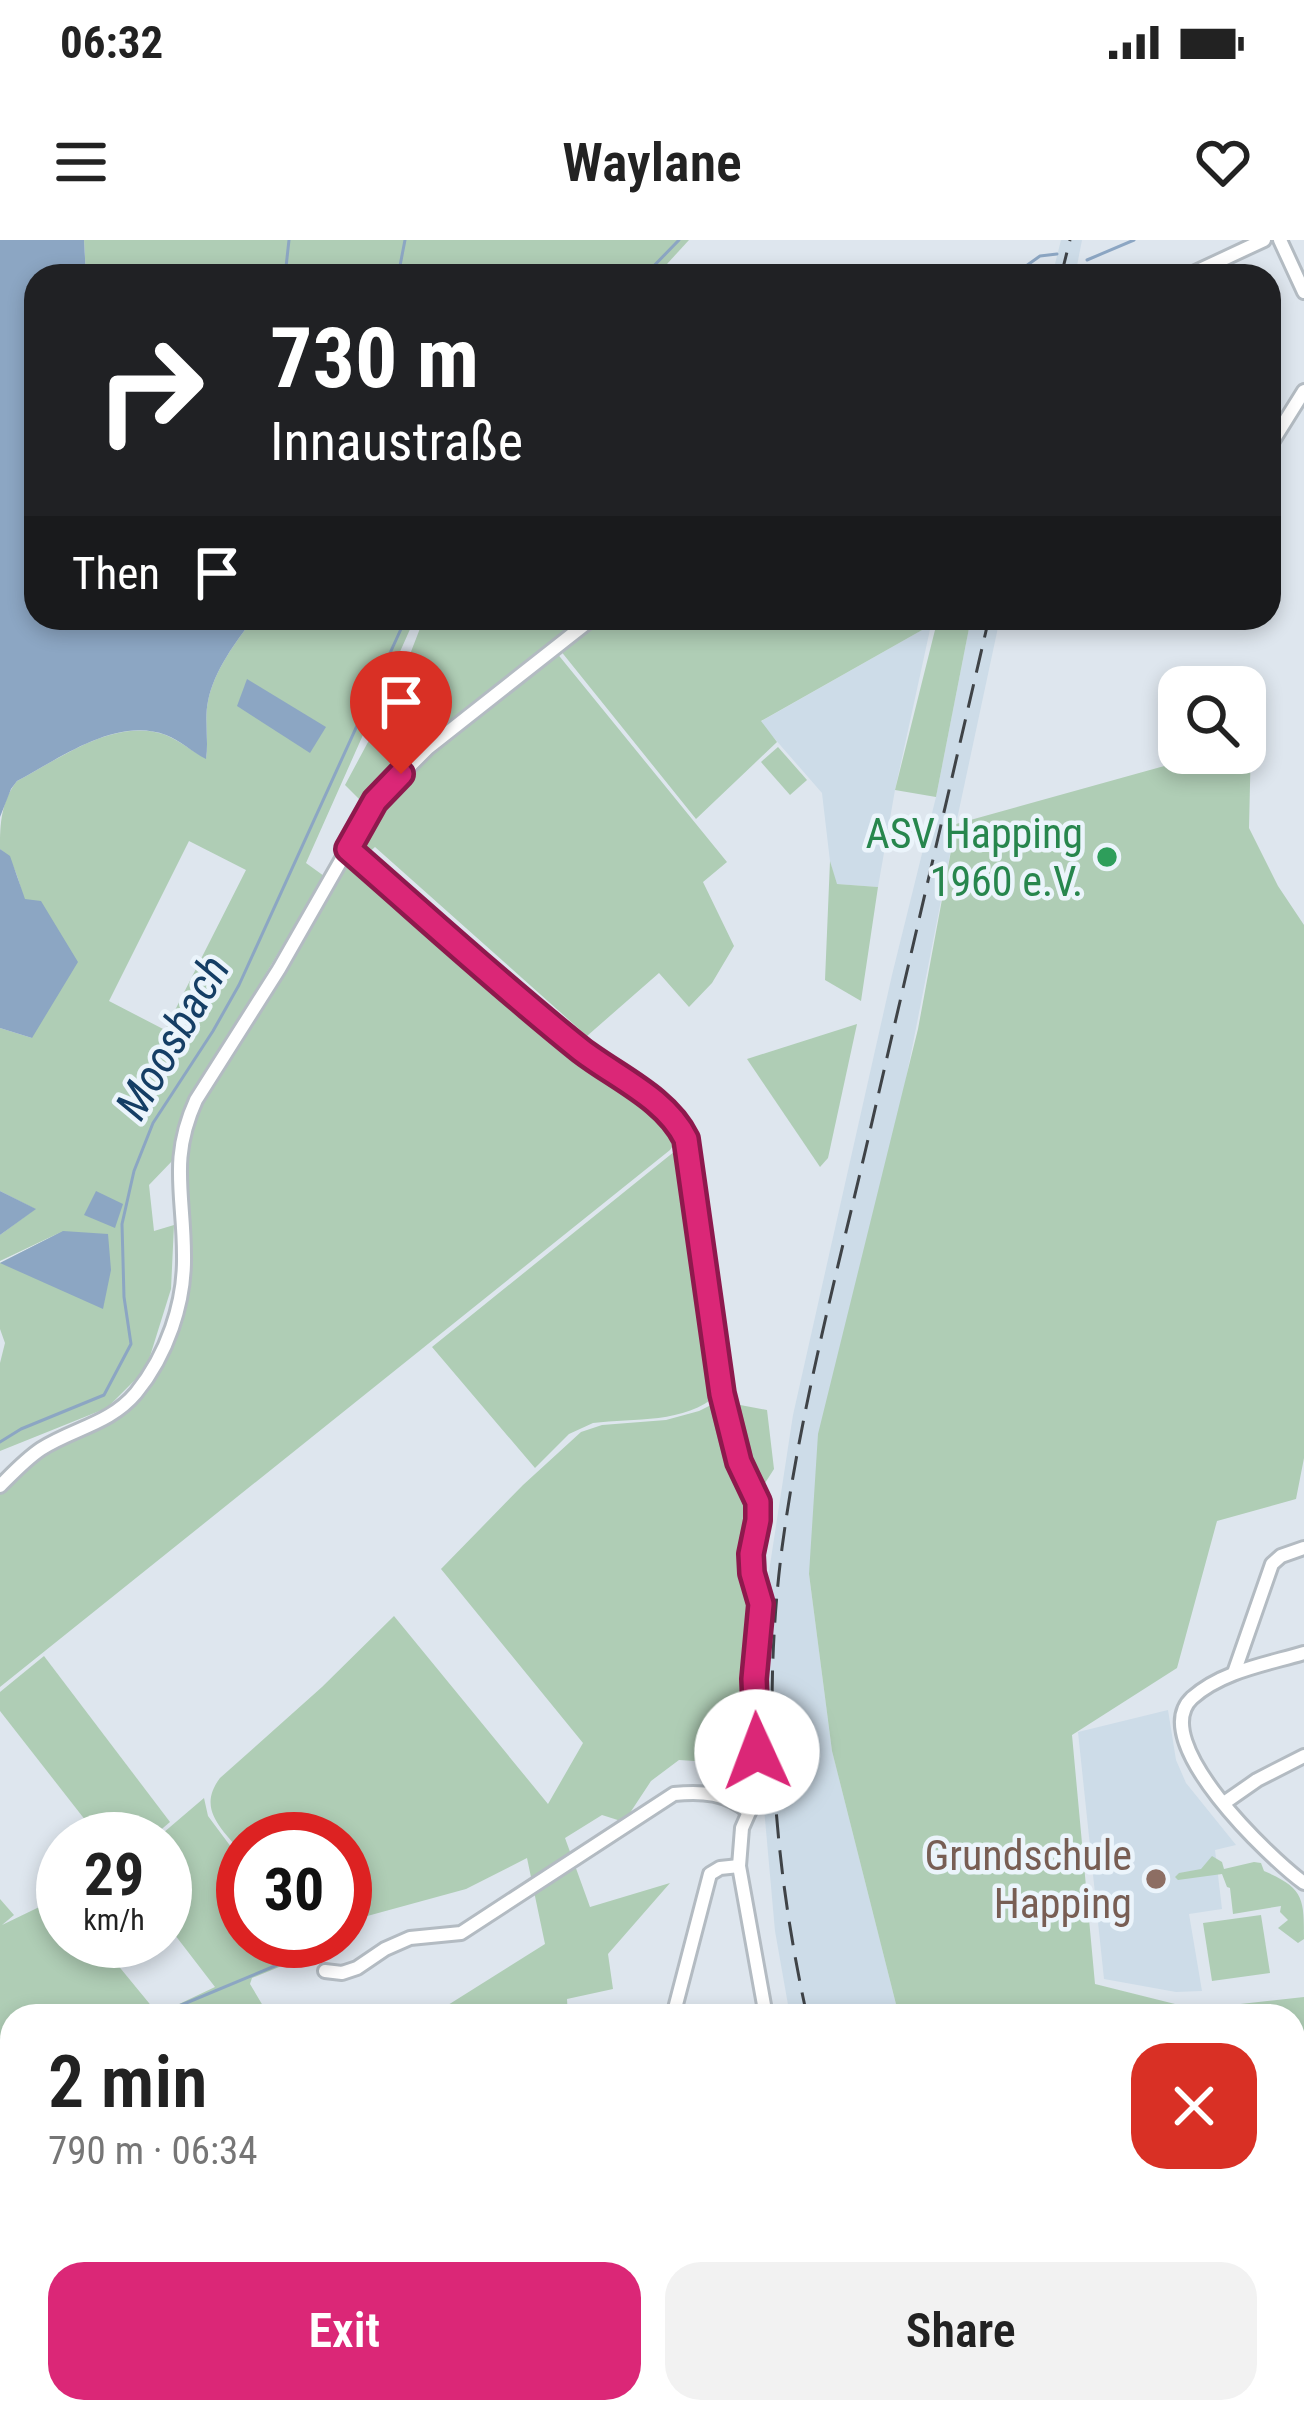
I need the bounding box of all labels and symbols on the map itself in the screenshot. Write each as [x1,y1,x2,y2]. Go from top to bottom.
pin [350,651,452,774]
place label: ASV Happing 1960 e.V. [866,809,1083,906]
marker: ASV Happing 1960 e.V. [1094,844,1120,870]
water label: Moosbach [104,946,240,1129]
position arrow [694,1689,820,1815]
speed limit sign: 30 [216,1812,372,1968]
place label: Grundschule Happing [924,1831,1132,1928]
marker: Grundschule Happing [1143,1866,1169,1892]

